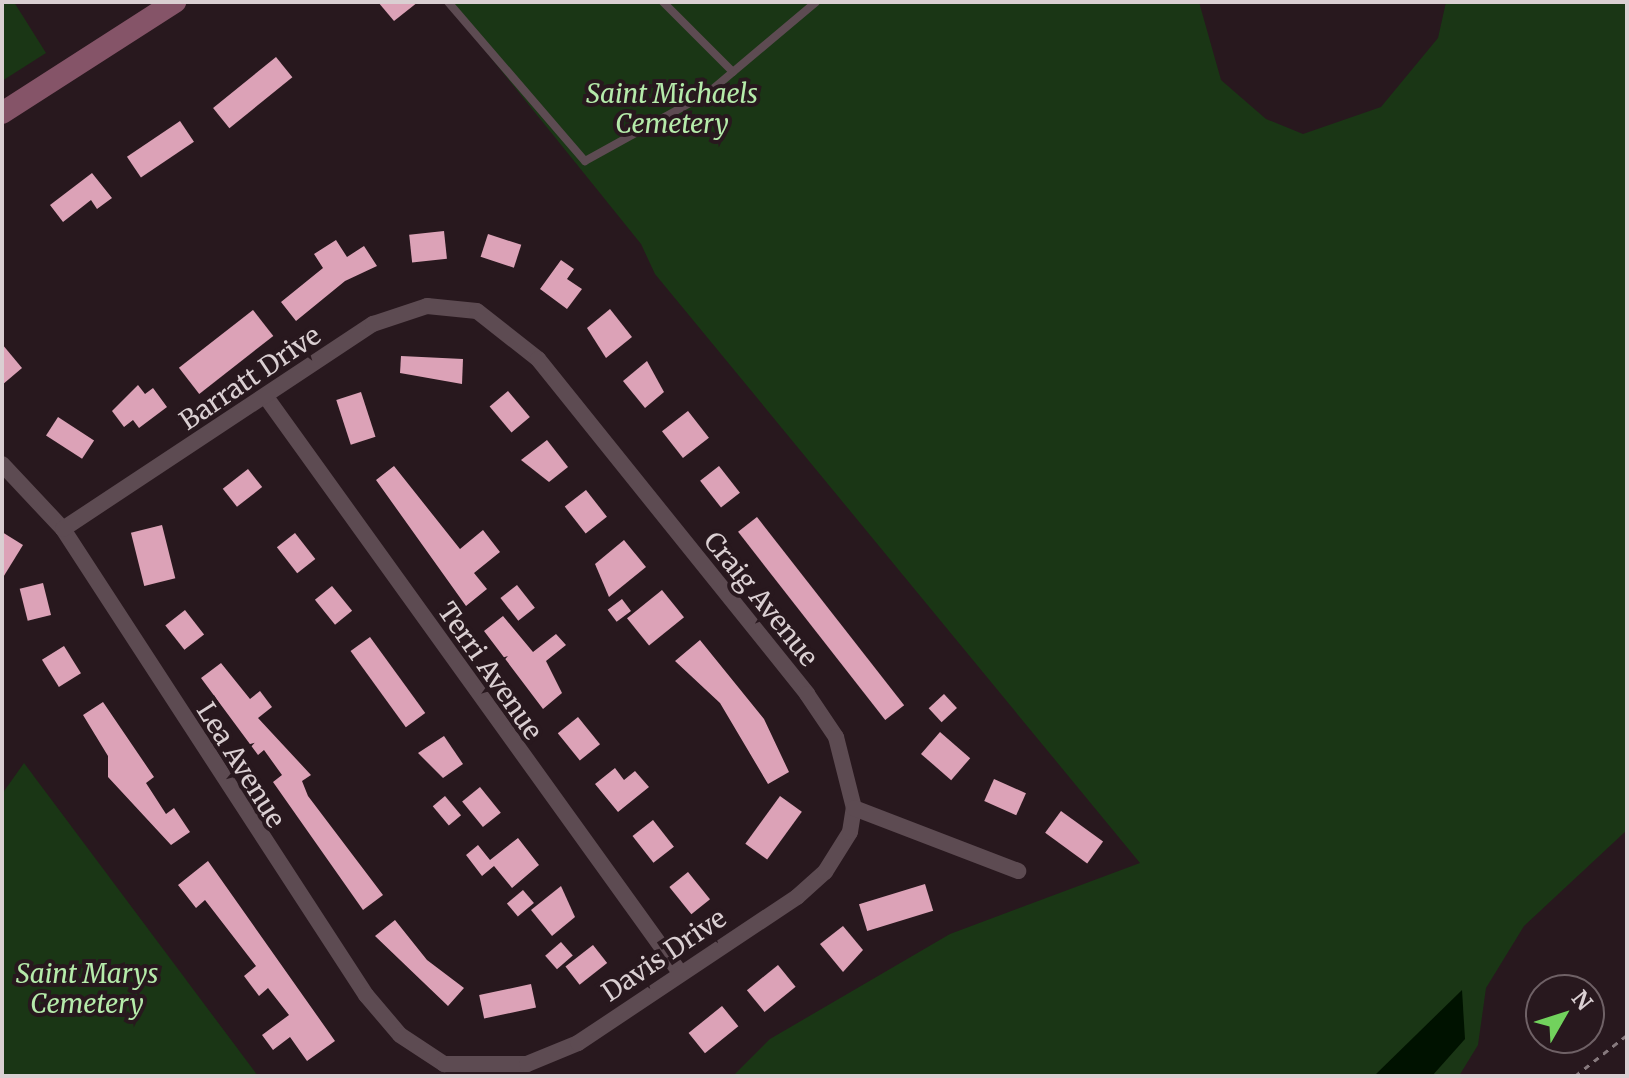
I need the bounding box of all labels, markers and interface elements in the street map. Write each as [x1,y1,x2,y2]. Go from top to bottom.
park label: Saint Michaels Cemetery [586,78,758,140]
street label: Barratt Drive [174,319,326,437]
street label: Craig Avenue [697,526,825,672]
street label: Terri Avenue [431,596,549,746]
street label: Lea Avenue [190,697,292,833]
street label: Davis Drive [596,902,732,1008]
park label: Saint Marys Cemetery [16,958,158,1020]
north arrow [1525,974,1605,1054]
text: N [1566,985,1598,1016]

